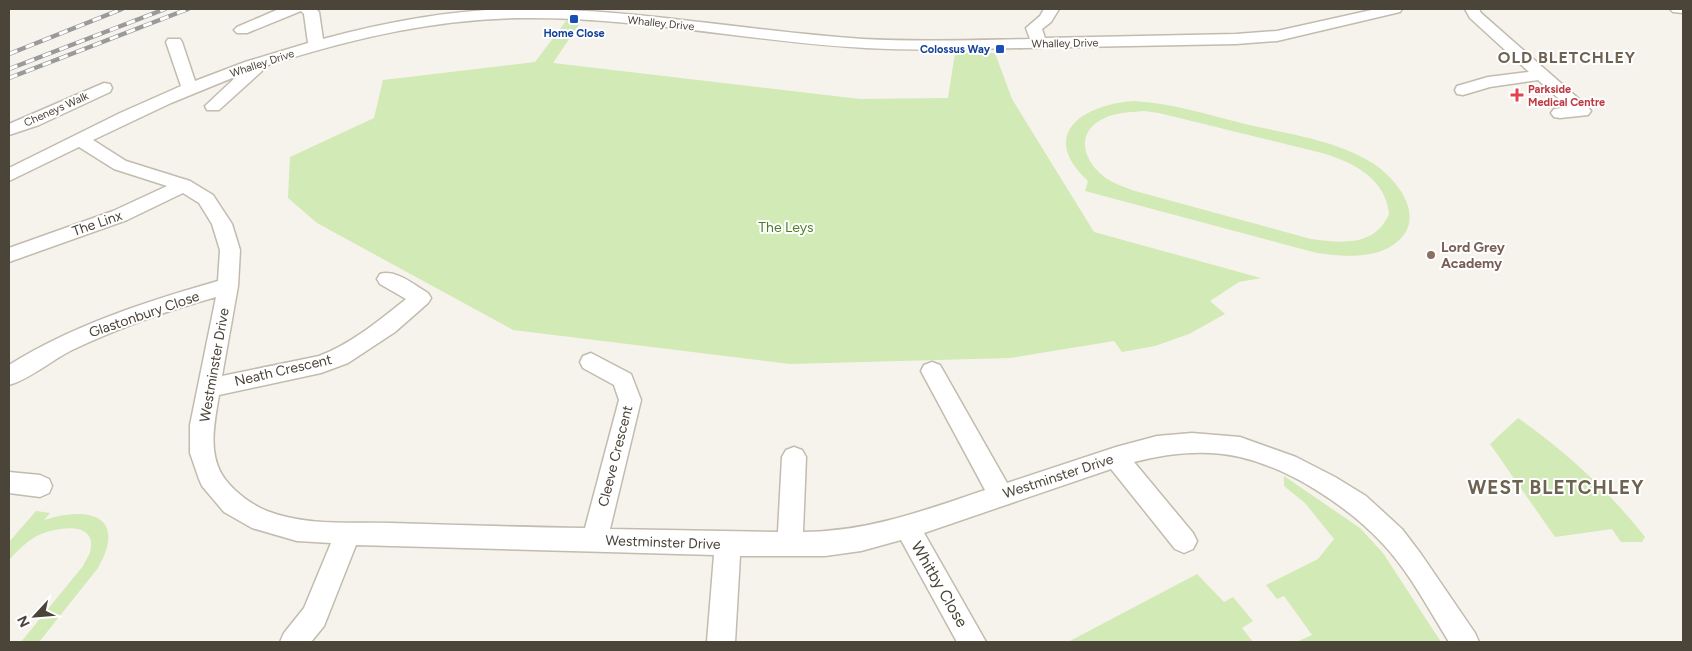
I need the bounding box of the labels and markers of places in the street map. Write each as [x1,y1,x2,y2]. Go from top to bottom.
marker: Home Close [568,13,580,25]
place label: Home Close [543,27,605,40]
place label: Colossus Way [920,43,991,56]
marker: Colossus Way [994,43,1006,55]
place label: Parkside Medical Centre [1528,83,1605,109]
marker: Parkside Medical Centre [1510,88,1524,102]
place label: Lord Grey Academy [1441,239,1506,272]
marker: Lord Grey Academy [1425,249,1437,261]

